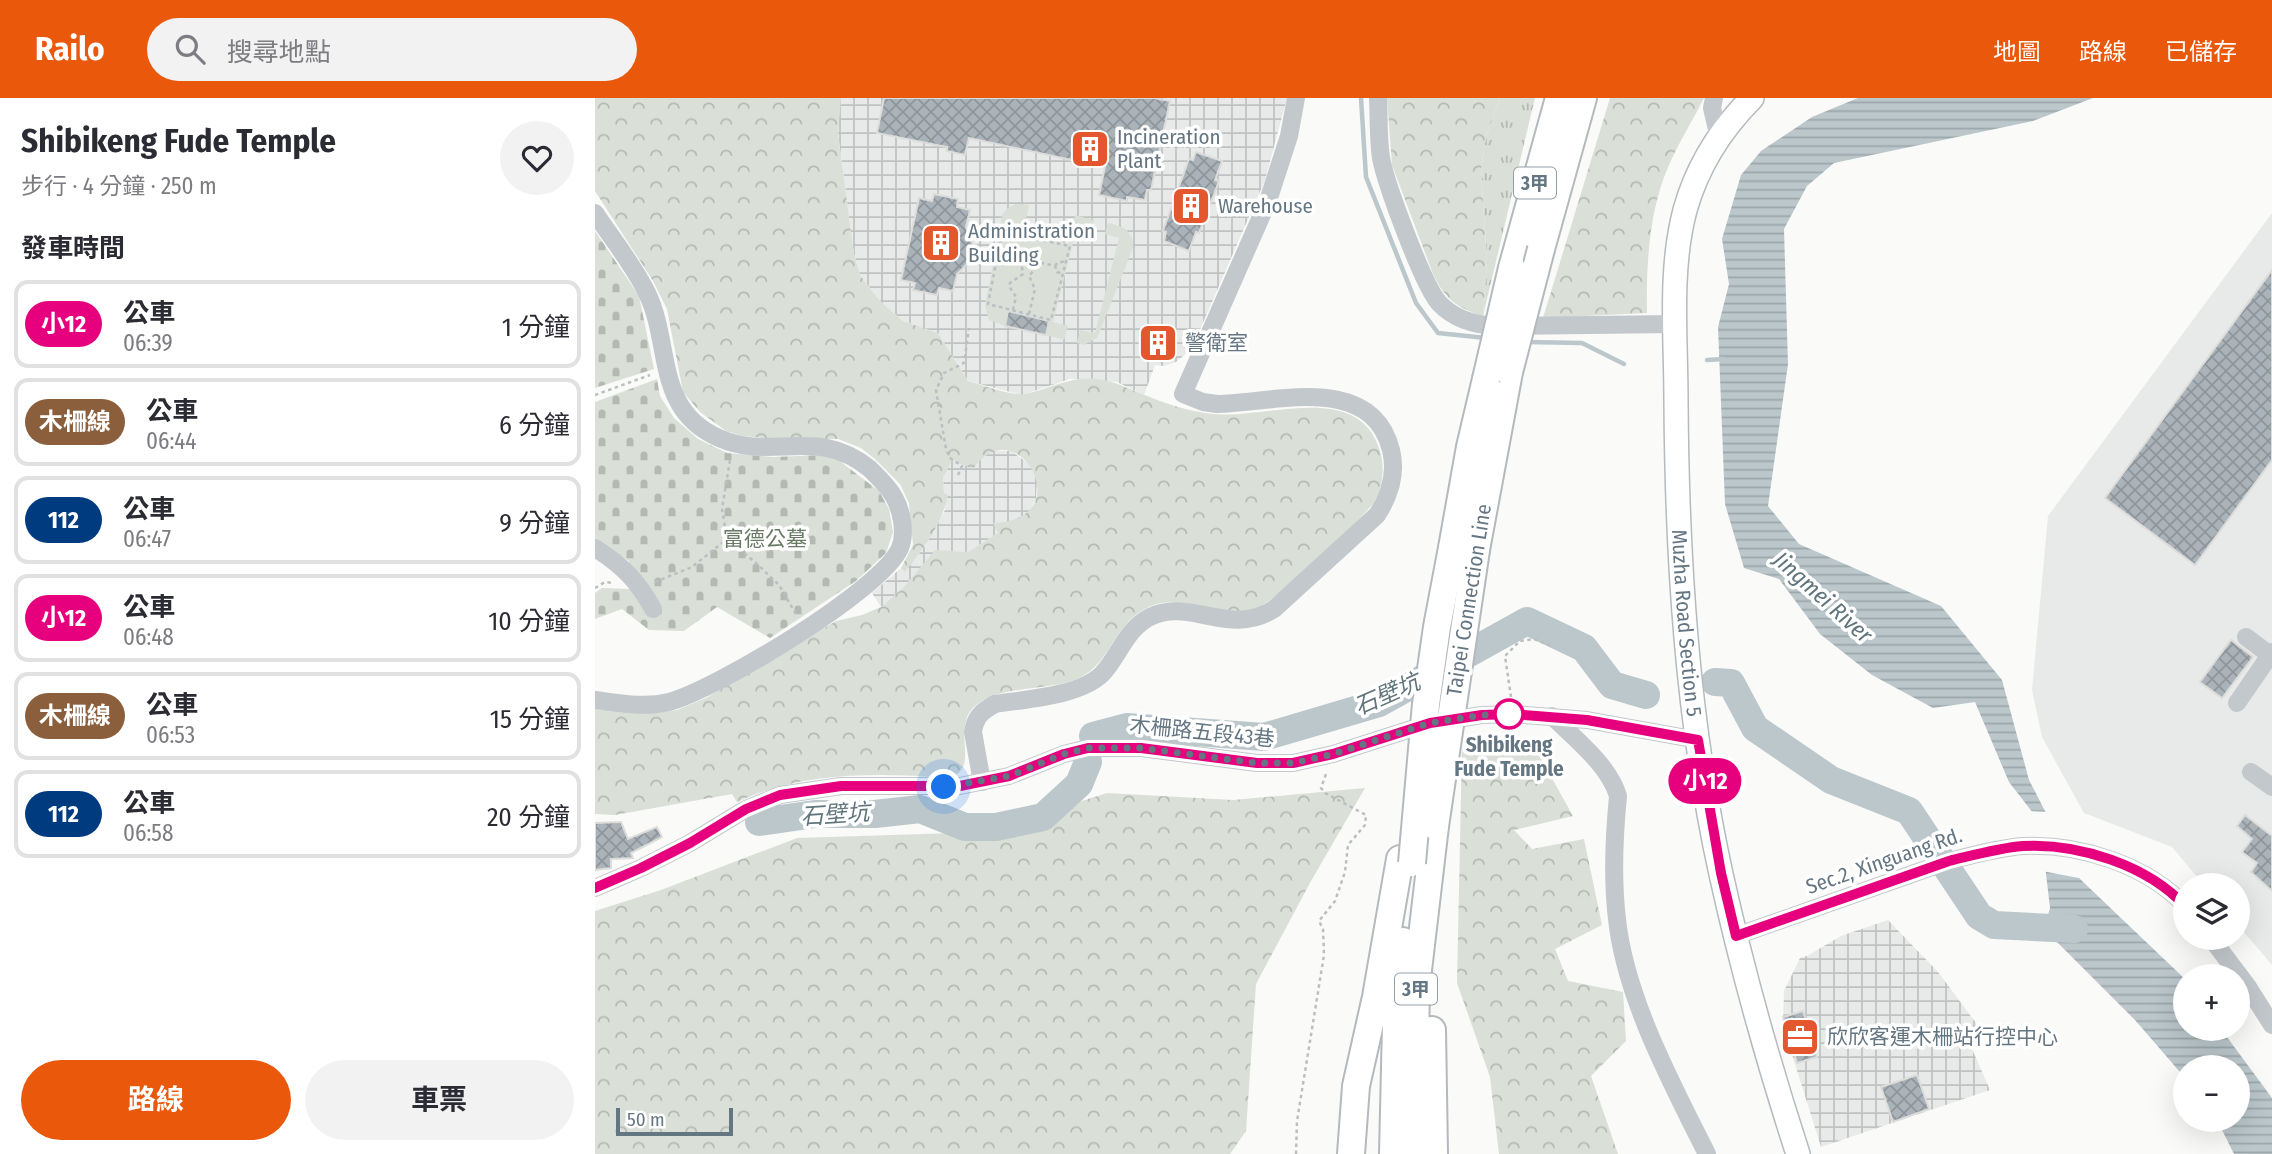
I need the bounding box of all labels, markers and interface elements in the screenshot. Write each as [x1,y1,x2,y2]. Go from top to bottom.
search box [147,18,637,81]
text: Railo [35,29,105,69]
icon: search [171,30,209,68]
text: 搜尋地點 [227,37,331,68]
text: 地圖 [1993,38,2041,66]
text: 路線 [2079,38,2127,66]
text: 已儲存 [2165,38,2237,66]
text: Shibikeng Fude Temple [21,121,336,161]
button: heart [500,121,574,195]
place label: Incineration Plant [1117,124,1221,174]
building icon: Incineration Plant [1069,128,1111,170]
road number: 3甲 [1514,167,1556,198]
text: 步行 · 4 分鐘 · 250 m [21,172,217,200]
building icon: Warehouse [1170,185,1212,227]
place label: Warehouse [1218,193,1313,219]
place label: Administration Building [968,218,1095,268]
building icon: Administration Building [920,222,962,264]
text: 發車時間 [21,233,125,264]
text: 公車 [123,298,175,329]
text: 小12 [41,310,86,338]
text: 1 分鐘 [502,312,570,343]
building icon: 警衛室 [1137,322,1179,364]
text: 06:39 [123,329,173,357]
place label: 警衛室 [1185,330,1248,356]
text: 公車 [146,396,198,427]
text: 木柵線 [39,408,111,436]
text: 6 分鐘 [499,410,570,441]
text: 06:44 [146,427,196,455]
text: 公車 [123,494,175,525]
street label: Taipei Connection Line [1441,502,1497,698]
text: 112 [48,506,79,534]
text: 9 分鐘 [499,508,570,539]
text: 06:47 [123,525,171,553]
park label: 富德公墓 [723,526,807,552]
street label: Muzha Road Section 5 [1666,529,1707,718]
water label: Jingmei River [1766,544,1879,649]
text: 公車 [123,592,175,623]
text: 小12 [41,604,86,632]
text: 10 分鐘 [488,606,570,637]
text: 06:48 [123,623,174,651]
water label: 石壁坑 [1350,666,1427,721]
text: 公車 [146,690,198,721]
marker: Shibikeng Fude Temple [1494,699,1524,729]
text: 木柵線 [39,702,111,730]
text: 15 分鐘 [490,704,570,735]
street label: 木柵路五段43巷 [1128,711,1276,753]
text: 06:53 [146,721,195,749]
place label: Shibikeng Fude Temple [1454,732,1564,782]
line badge: 小12 [1665,758,1745,804]
text: 小12 [1682,767,1728,795]
your location [926,769,961,804]
text: 公車 [123,788,175,819]
water label: 石壁坑 [800,797,873,830]
text: 112 [48,800,79,828]
text: 20 分鐘 [487,802,570,833]
text: 06:58 [123,819,173,847]
street label: Sec.2, Xinguang Rd. [1803,822,1965,900]
map controls [2173,873,2250,1132]
button: layers [2173,873,2250,950]
button: + [2173,964,2250,1041]
road number: 3甲 [1395,974,1437,1004]
office icon: 欣欣客運木柵站行控中心 [1779,1016,1821,1058]
place label: 欣欣客運木柵站行控中心 [1827,1024,2058,1050]
button: − [2173,1055,2250,1132]
button: 路線 [21,1060,291,1140]
button: 車票 [305,1060,574,1140]
scale bar [616,1105,733,1137]
text: 50 m [627,1108,665,1131]

